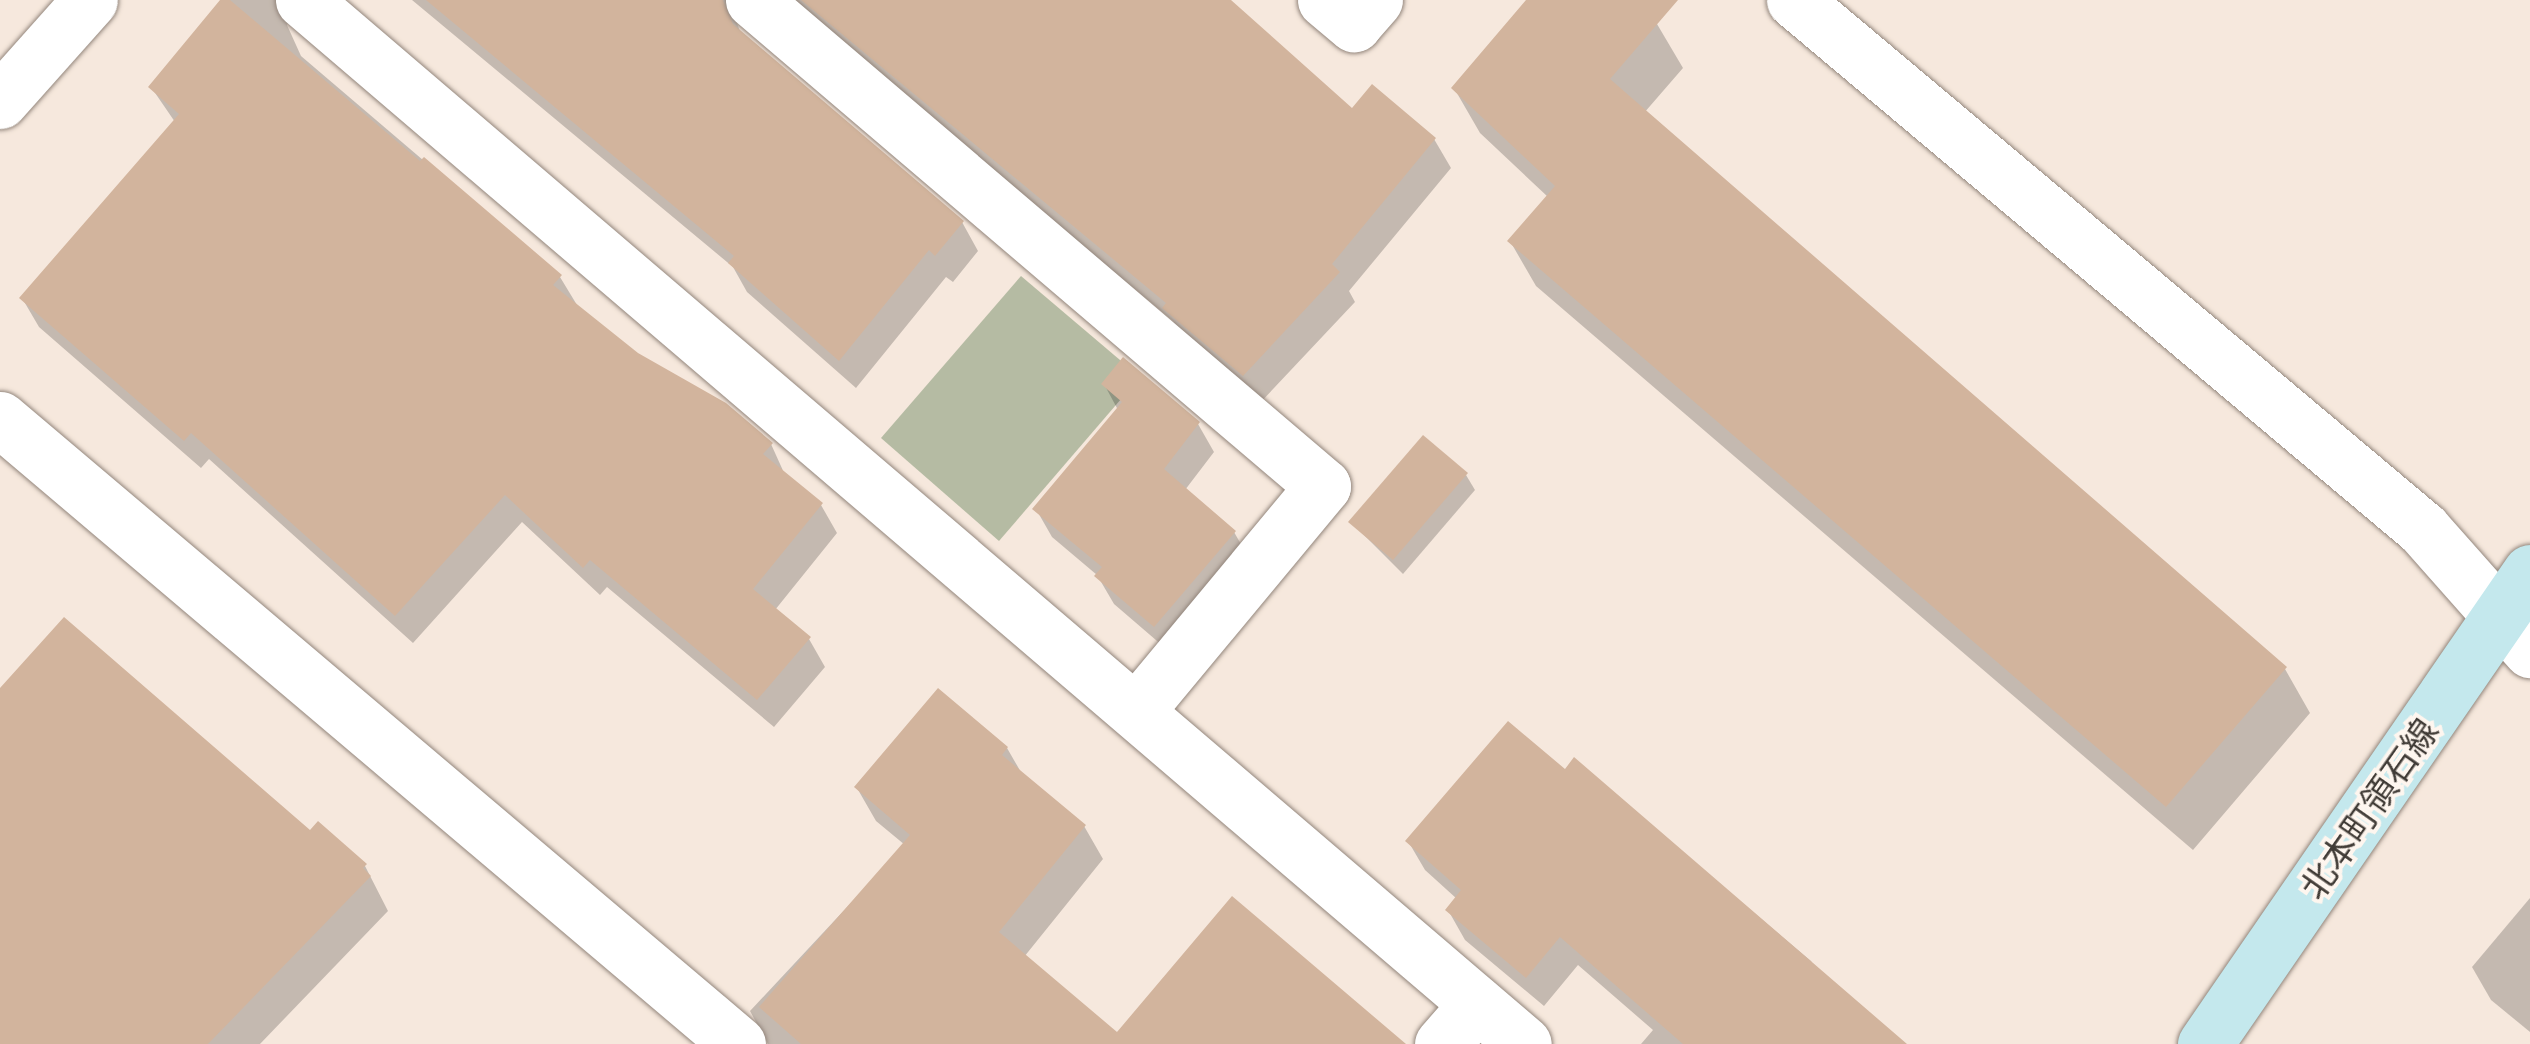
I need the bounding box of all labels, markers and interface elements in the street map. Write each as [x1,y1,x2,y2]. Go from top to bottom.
street label: 北本町領石線 [2291,710,2445,906]

